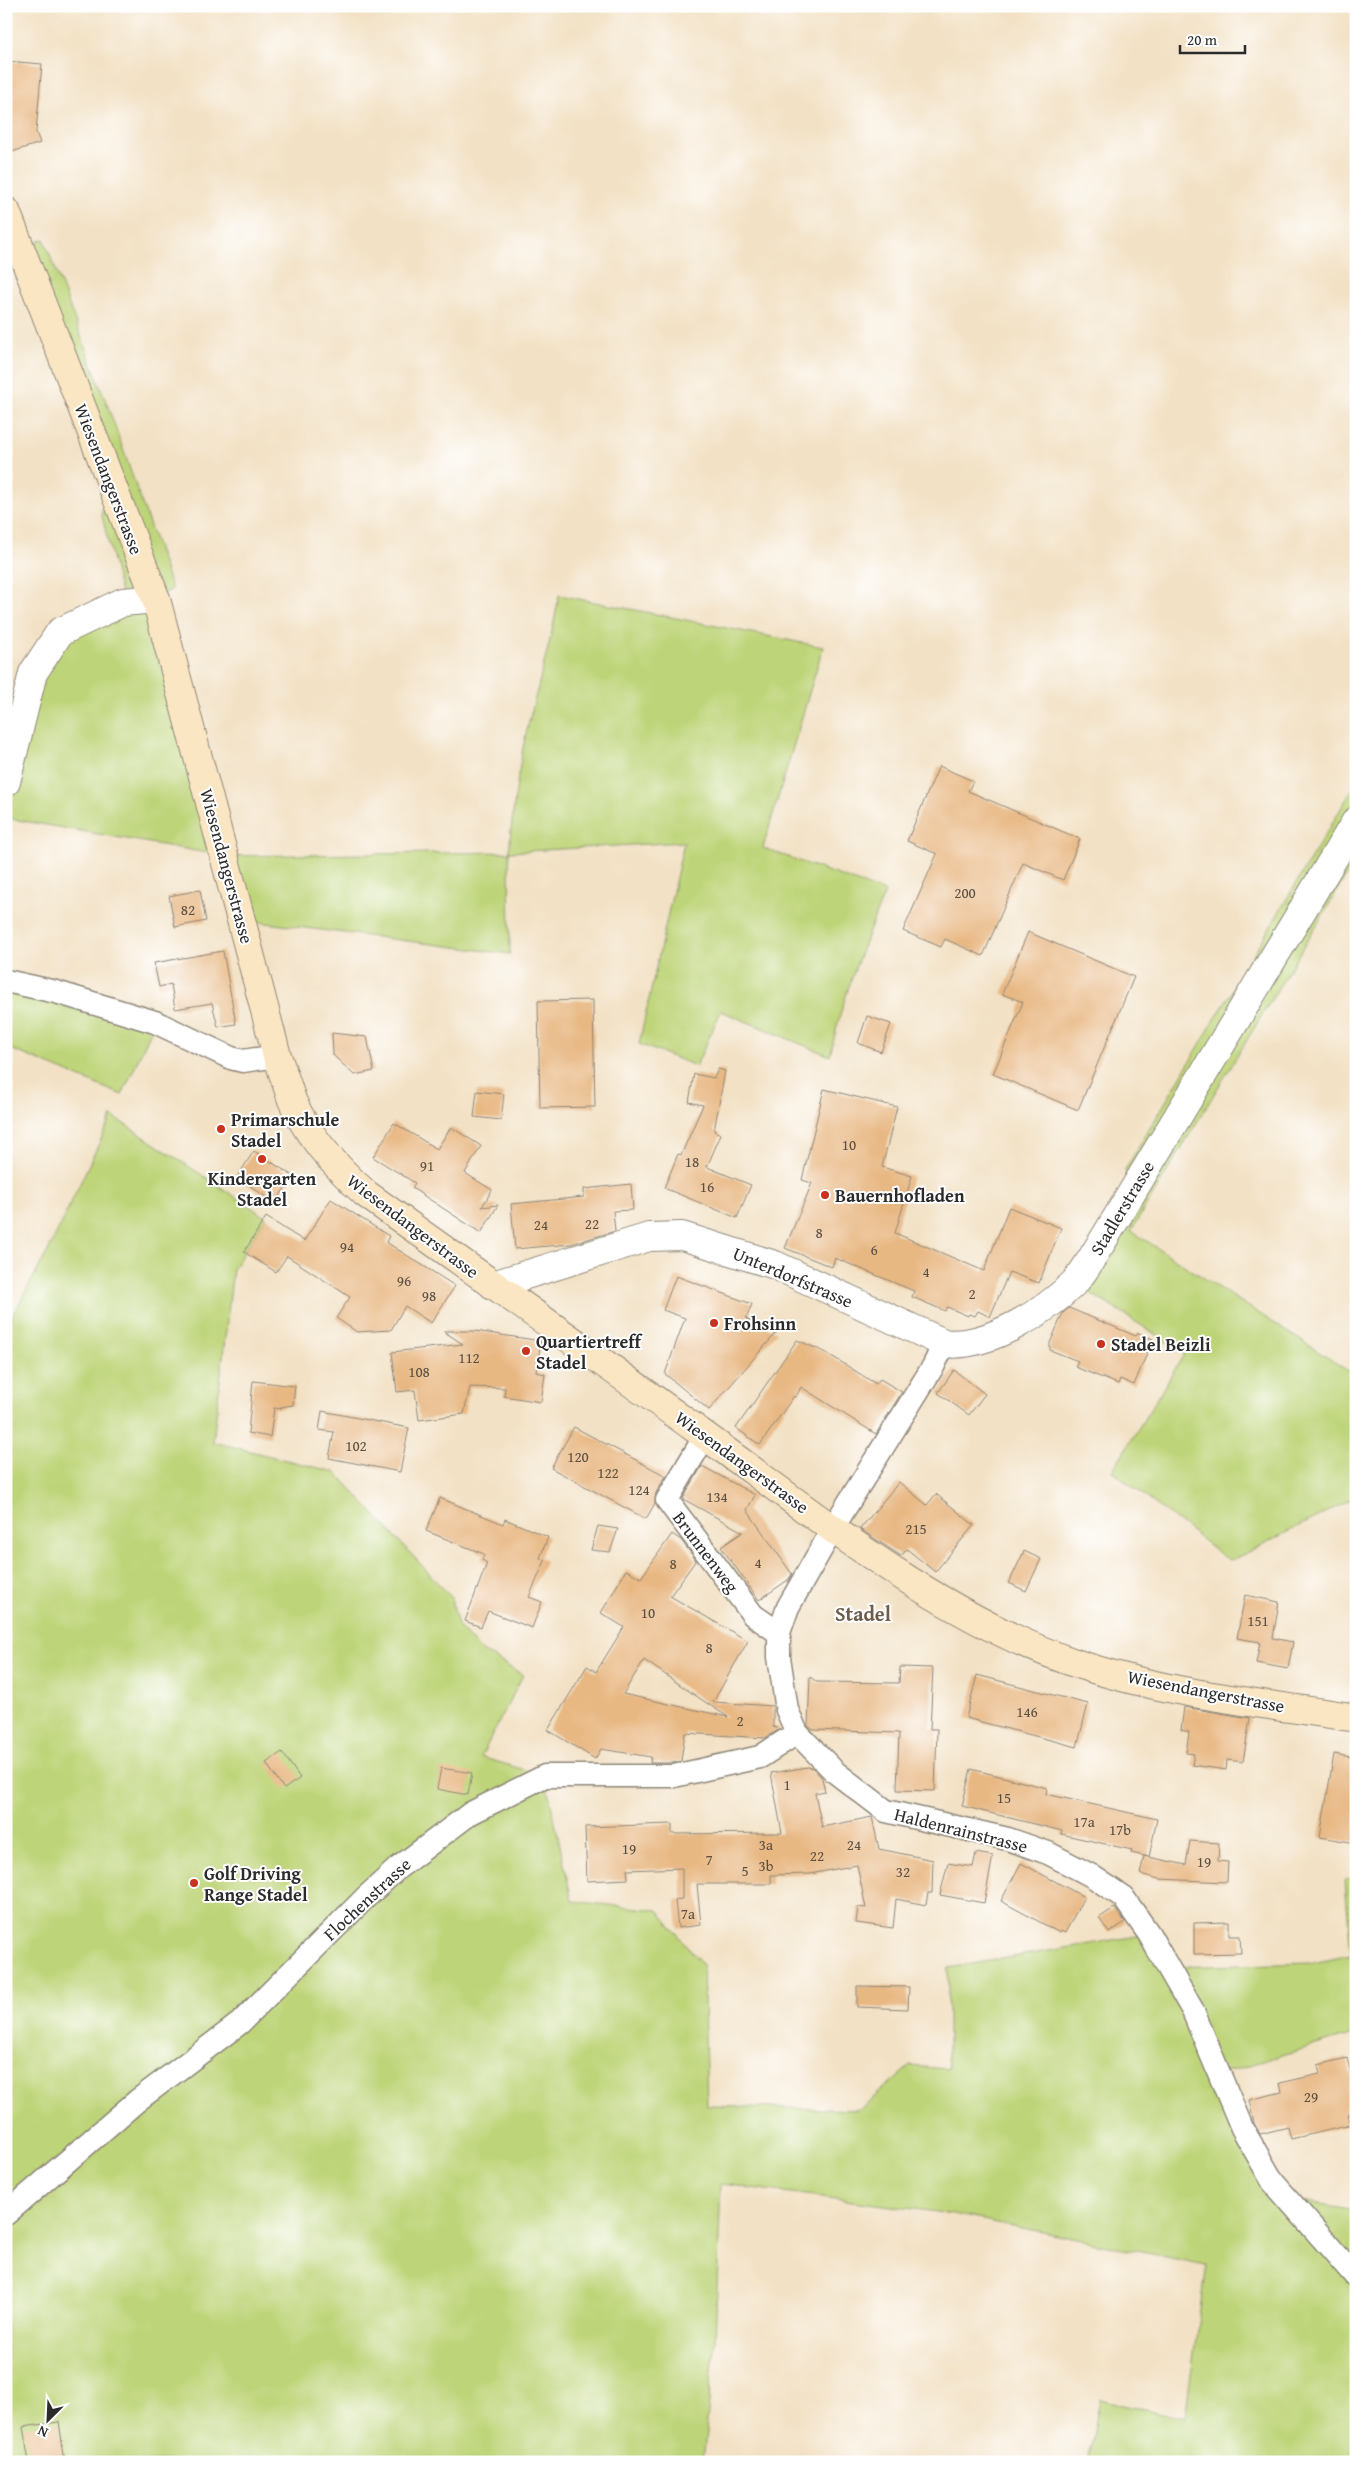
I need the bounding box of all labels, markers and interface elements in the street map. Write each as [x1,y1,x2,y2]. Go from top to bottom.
scale bar [1180,22,1244,54]
text: 20 m [1187,29,1218,50]
street label: Wiesendangerstrasse [68,400,150,558]
street label: Wiesendangerstrasse [193,785,261,947]
house number: 200 [954,882,976,903]
house number: 82 [181,899,195,920]
place label: Primarschule Stadel [231,1106,340,1154]
marker: Primarschule Stadel [215,1123,227,1135]
house number: 10 [842,1134,856,1155]
house number: 18 [685,1151,699,1172]
marker: Kindergarten Stadel [256,1153,268,1165]
house number: 91 [420,1155,434,1176]
street label: Stadlerstrasse [1083,1156,1161,1260]
place label: Kindergarten Stadel [208,1165,317,1213]
street label: Wiesendangerstrasse [341,1167,485,1285]
house number: 16 [700,1176,714,1197]
place label: Bauernhofladen [835,1182,965,1209]
marker: Bauernhofladen [819,1189,831,1201]
house number: 22 [585,1213,599,1234]
house number: 24 [534,1214,548,1235]
house number: 8 [815,1222,823,1243]
house number: 94 [340,1236,354,1257]
house number: 6 [870,1239,878,1260]
street label: Unterdorfstrasse [729,1240,857,1314]
house number: 4 [922,1261,930,1282]
house number: 96 [397,1270,411,1291]
house number: 2 [968,1283,976,1304]
house number: 98 [422,1285,436,1306]
place label: Frohsinn [724,1310,796,1337]
marker: Frohsinn [708,1317,720,1329]
place label: Quartiertreff Stadel [536,1328,643,1376]
place label: Stadel Beizli [1111,1331,1211,1358]
marker: Stadel Beizli [1095,1338,1107,1350]
marker: Quartiertreff Stadel [520,1345,532,1357]
house number: 112 [458,1347,480,1368]
house number: 108 [408,1361,430,1382]
street label: Wiesendangerstrasse [670,1404,814,1520]
house number: 102 [345,1435,367,1456]
house number: 120 [567,1446,589,1467]
house number: 122 [597,1462,619,1483]
house number: 124 [628,1479,650,1500]
house number: 134 [706,1486,728,1507]
street label: Brunnenweg [666,1506,746,1598]
house number: 215 [905,1518,927,1539]
house number: 4 [754,1552,762,1573]
house number: 8 [669,1553,677,1574]
district label: Stadel [835,1599,891,1628]
house number: 10 [641,1602,655,1623]
house number: 151 [1247,1610,1269,1631]
house number: 8 [705,1637,713,1658]
street label: Wiesendangerstrasse [1125,1663,1287,1719]
house number: 146 [1016,1701,1038,1722]
house number: 2 [736,1710,744,1731]
house number: 1 [783,1774,791,1795]
house number: 15 [997,1787,1011,1808]
street label: Haldenrainstrasse [891,1800,1031,1860]
house number: 17a [1073,1811,1095,1832]
house number: 17b [1109,1819,1131,1840]
house number: 3a [759,1834,773,1855]
house number: 24 [847,1834,861,1855]
house number: 19 [622,1838,636,1859]
house number: 22 [810,1845,824,1866]
house number: 7 [705,1849,713,1870]
street label: Flochenstrasse [317,1851,417,1947]
house number: 19 [1197,1851,1211,1872]
house number: 3b [759,1855,774,1876]
place label: Golf Driving Range Stadel [204,1860,308,1908]
house number: 5 [741,1860,749,1881]
house number: 32 [896,1861,910,1882]
marker: Golf Driving Range Stadel [188,1877,200,1889]
house number: 7a [681,1903,695,1924]
house number: 29 [1304,2086,1318,2107]
north arrow [22,2396,72,2446]
text: N [34,2421,51,2443]

